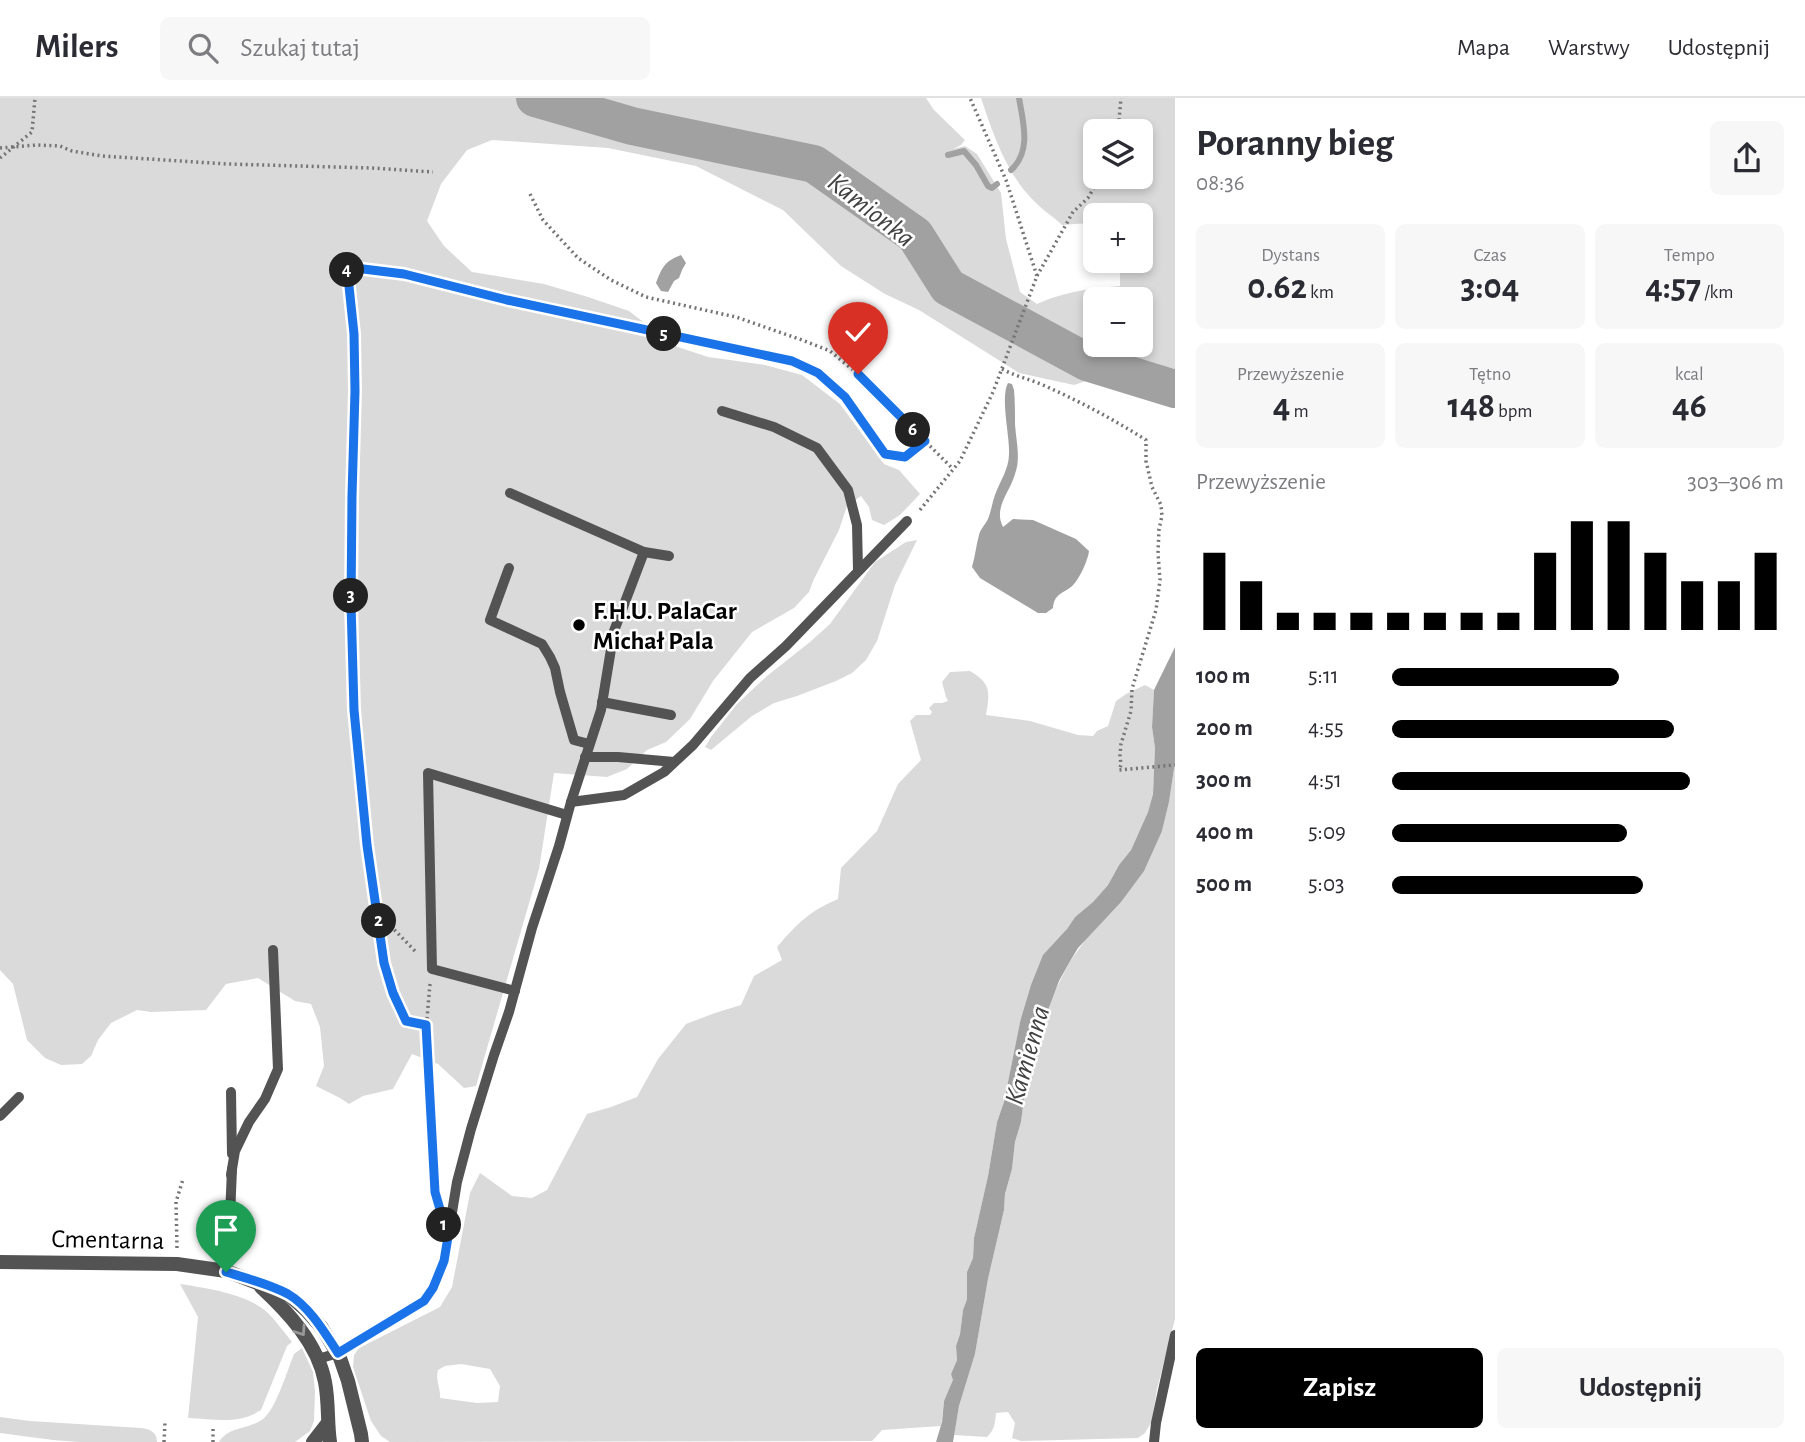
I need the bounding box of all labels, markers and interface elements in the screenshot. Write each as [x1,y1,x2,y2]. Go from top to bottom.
search box [160,17,650,80]
icon: search [184,29,222,67]
text: Milers [35,31,118,64]
text: Szukaj tutaj [240,35,360,61]
text: Mapa [1457,36,1510,60]
text: Warstwy [1548,36,1630,60]
text: Udostępnij [1668,36,1770,60]
map controls [1083,119,1153,357]
button: layers [1083,119,1153,189]
button: share [1710,121,1784,195]
text: Poranny bieg [1196,125,1394,163]
water label: Kamionka [822,168,920,253]
text: 08:36 [1196,172,1245,195]
button: + [1083,203,1153,273]
text: Dystans [1261,246,1320,265]
text: Czas [1473,246,1507,265]
text: Tempo [1664,246,1715,265]
pin: 4 [330,252,364,288]
text: 4 [342,260,351,279]
text: 0.62 [1247,270,1307,305]
text: 3:04 [1461,270,1519,305]
text: 4:57 [1645,270,1701,305]
text: km [1307,283,1334,302]
text: /km [1701,283,1733,302]
button: − [1083,287,1153,357]
pin [828,302,888,374]
icon: check [839,313,877,351]
pin: 5 [646,316,682,352]
text: 5 [659,324,668,343]
text: Przewyższenie [1237,365,1344,384]
text: Tętno [1469,365,1511,384]
text: kcal [1675,365,1704,384]
text: 4 [1273,389,1290,424]
text: 148 [1447,389,1495,424]
text: 46 [1672,389,1707,424]
text: m [1290,402,1309,421]
text: bpm [1495,402,1533,421]
pin: 6 [895,412,930,448]
text: 6 [908,420,917,439]
text: Przewyższenie [1196,471,1326,494]
text: 303–306 m [1687,471,1784,494]
pin: 3 [334,578,368,614]
text: 3 [346,586,355,605]
place label: F.H.U. PalaCar Michał Pala [593,598,737,654]
marker: F.H.U. PalaCar Michał Pala [571,617,587,633]
text: 100 m [1196,665,1250,688]
text: 5:11 [1308,665,1339,688]
text: 200 m [1196,717,1253,740]
text: 4:55 [1308,717,1344,740]
text: 300 m [1196,769,1252,792]
text: 4:51 [1308,769,1342,792]
text: 400 m [1196,821,1254,844]
text: 5:09 [1308,821,1346,844]
text: 500 m [1196,873,1252,896]
text: 5:03 [1308,873,1345,896]
pin: 2 [362,904,396,938]
text: 2 [374,911,383,930]
water label: Kamienna [1000,1003,1055,1108]
pin [196,1200,256,1272]
pin: 1 [426,1208,462,1242]
icon: arrive [207,1211,245,1249]
text: 1 [440,1215,447,1234]
street label: Cmentarna [51,1226,165,1254]
one-way arrow [293,1323,305,1336]
button: Zapisz [1196,1348,1483,1428]
button: Udostępnij [1497,1348,1784,1428]

